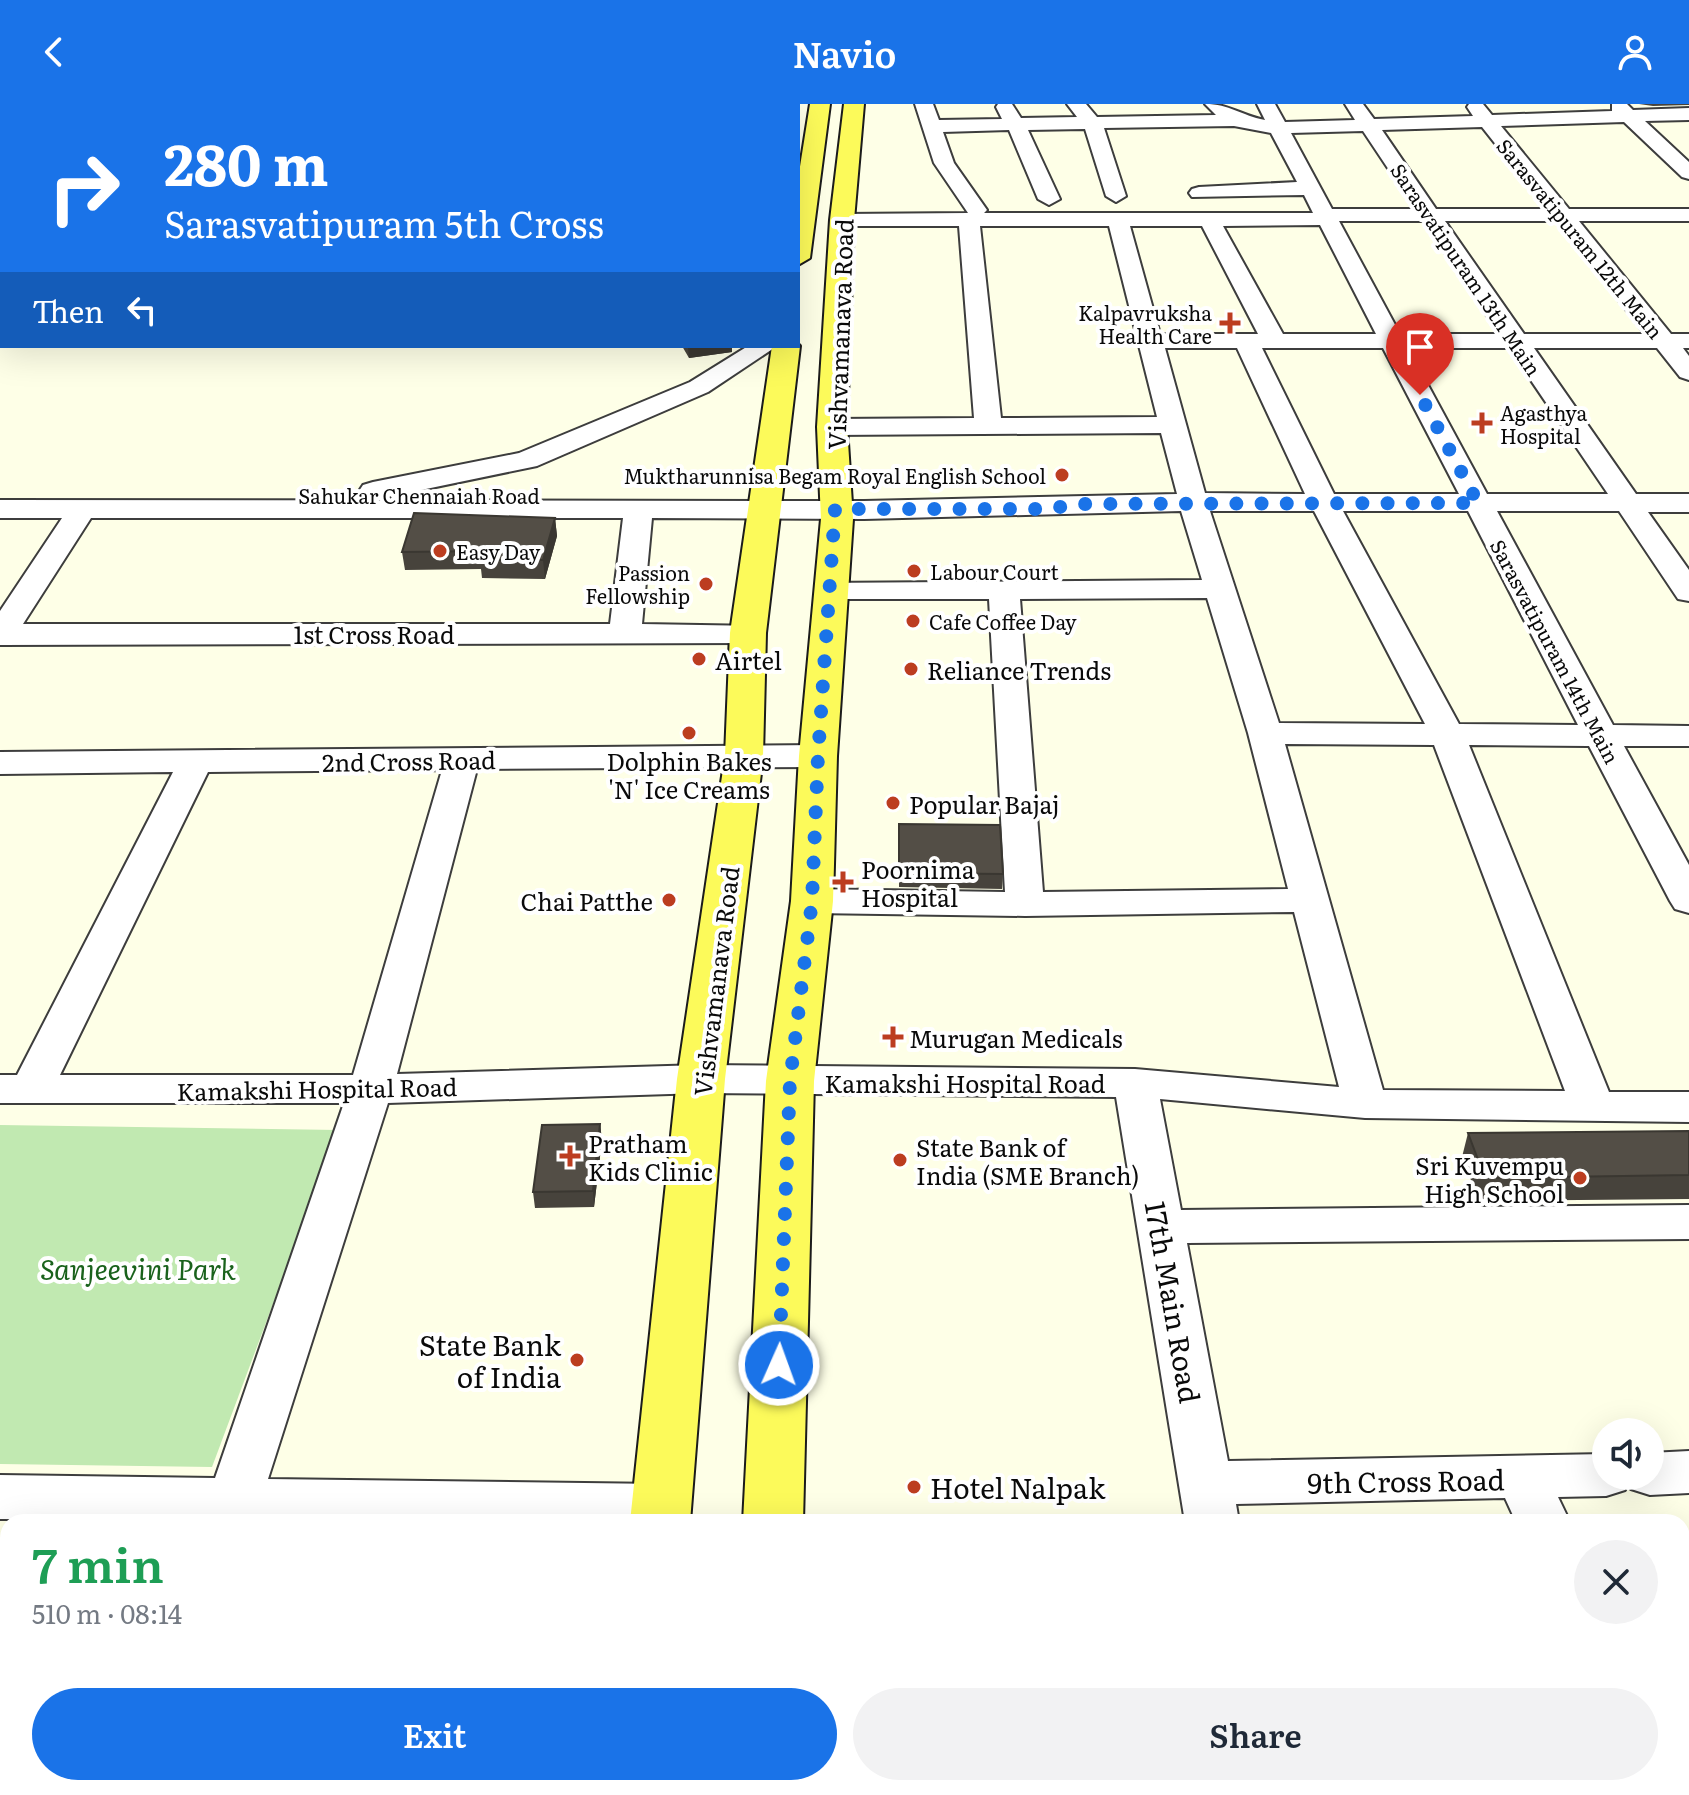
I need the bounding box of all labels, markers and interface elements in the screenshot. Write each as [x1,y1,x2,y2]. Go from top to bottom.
text: Navio [793,26,896,79]
icon: back [32,30,76,74]
icon: person [1613,30,1657,74]
text: 280 m [164,120,329,203]
street label: Sarasvatipuram 12th Main [1491,131,1671,345]
icon: right [32,136,136,240]
street label: Sarasvatipuram 13th Main [1384,157,1550,381]
text: Sarasvatipuram 5th Cross [164,196,604,249]
street label: Vishvamanava Road [817,217,861,450]
text: Then [32,288,104,332]
icon: left [120,288,164,332]
place label: Kalpavruksha Health Care [1078,297,1212,350]
marker: Kalpavruksha Health Care [1219,312,1241,334]
pin [1386,313,1454,395]
icon: arrive [1398,325,1442,369]
place label: Agasthya Hospital [1500,397,1588,450]
marker: Agasthya Hospital [1471,412,1493,434]
place label: Muktharunnisa Begam Royal English School [624,460,1046,490]
marker: Muktharunnisa Begam Royal English School [1053,466,1071,484]
street label: Sahukar Chennaiah Road [298,480,540,510]
street label: Sarasvatipuram 14th Main [1484,534,1628,768]
place label: Easy Day [456,536,541,566]
marker: Easy Day [431,542,449,560]
place label: Labour Court [930,556,1059,586]
place label: Passion Fellowship [585,557,690,610]
marker: Labour Court [905,562,923,580]
marker: Passion Fellowship [697,575,715,593]
place label: Cafe Coffee Day [929,606,1077,636]
marker: Cafe Coffee Day [904,612,922,630]
street label: 1st Cross Road [293,616,455,651]
place label: Airtel [715,642,782,677]
marker: Airtel [690,650,708,668]
place label: Reliance Trends [927,652,1111,687]
marker: Reliance Trends [902,660,920,678]
marker: Dolphin Bakes 'N' Ice Creams [680,724,698,742]
street label: 2nd Cross Road [322,741,496,779]
place label: Dolphin Bakes 'N' Ice Creams [606,743,772,806]
place label: Popular Bajaj [909,786,1060,821]
marker: Popular Bajaj [884,794,902,812]
place label: Poornima Hospital [861,851,975,914]
street label: Vishvamanava Road [684,864,747,1098]
marker: Poornima Hospital [832,871,854,893]
place label: Chai Patthe [521,883,653,918]
marker: Chai Patthe [660,891,678,909]
place label: Murugan Medicals [909,1020,1123,1055]
marker: Murugan Medicals [884,1028,902,1046]
street label: Kamakshi Hospital Road [825,1065,1106,1100]
street label: Kamakshi Hospital Road [176,1068,458,1108]
place label: Pratham Kids Clinic [588,1125,713,1188]
place label: State Bank of India (SME Branch) [916,1129,1140,1192]
marker: Pratham Kids Clinic [559,1145,581,1167]
place label: Sri Kuvempu High School [1415,1147,1564,1210]
marker: State Bank of India (SME Branch) [891,1151,909,1169]
marker: Sri Kuvempu High School [1571,1169,1589,1187]
street label: 17th Main Road [1136,1198,1212,1406]
park label: Sanjeevini Park [40,1247,237,1289]
place label: State Bank of India [419,1323,562,1397]
position arrow [737,1323,821,1407]
marker: State Bank of India [568,1351,586,1369]
map controls [1592,1418,1664,1490]
button: sound [1592,1418,1664,1490]
street label: 9th Cross Road [1307,1457,1505,1503]
place label: Hotel Nalpak [930,1466,1106,1508]
marker: Hotel Nalpak [905,1478,923,1496]
text: 7 min [32,1527,164,1598]
button: close [1574,1540,1658,1624]
text: 510 m · 08:14 [32,1593,182,1632]
button: Exit [32,1688,837,1780]
button: Share [853,1688,1658,1780]

